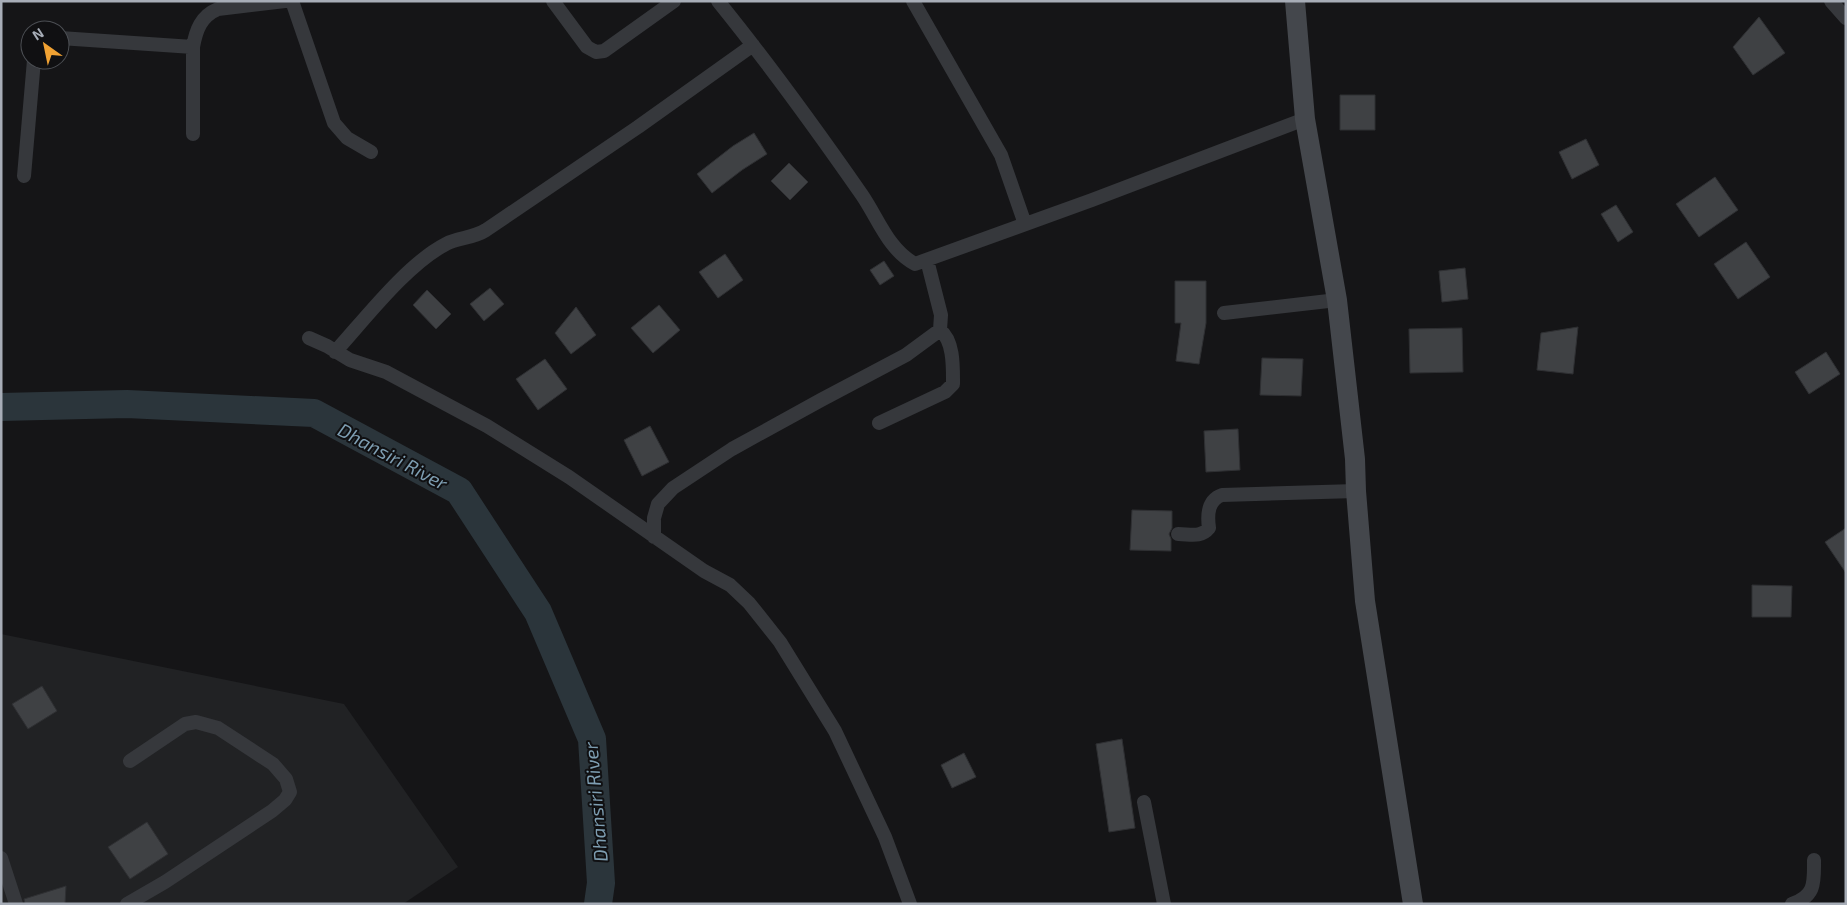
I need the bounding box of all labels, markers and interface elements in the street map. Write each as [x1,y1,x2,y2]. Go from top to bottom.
north arrow [20,20,70,70]
text: N [29,24,47,44]
water label: Dhansiri River [334,418,452,495]
water label: Dhansiri River [578,741,612,863]

